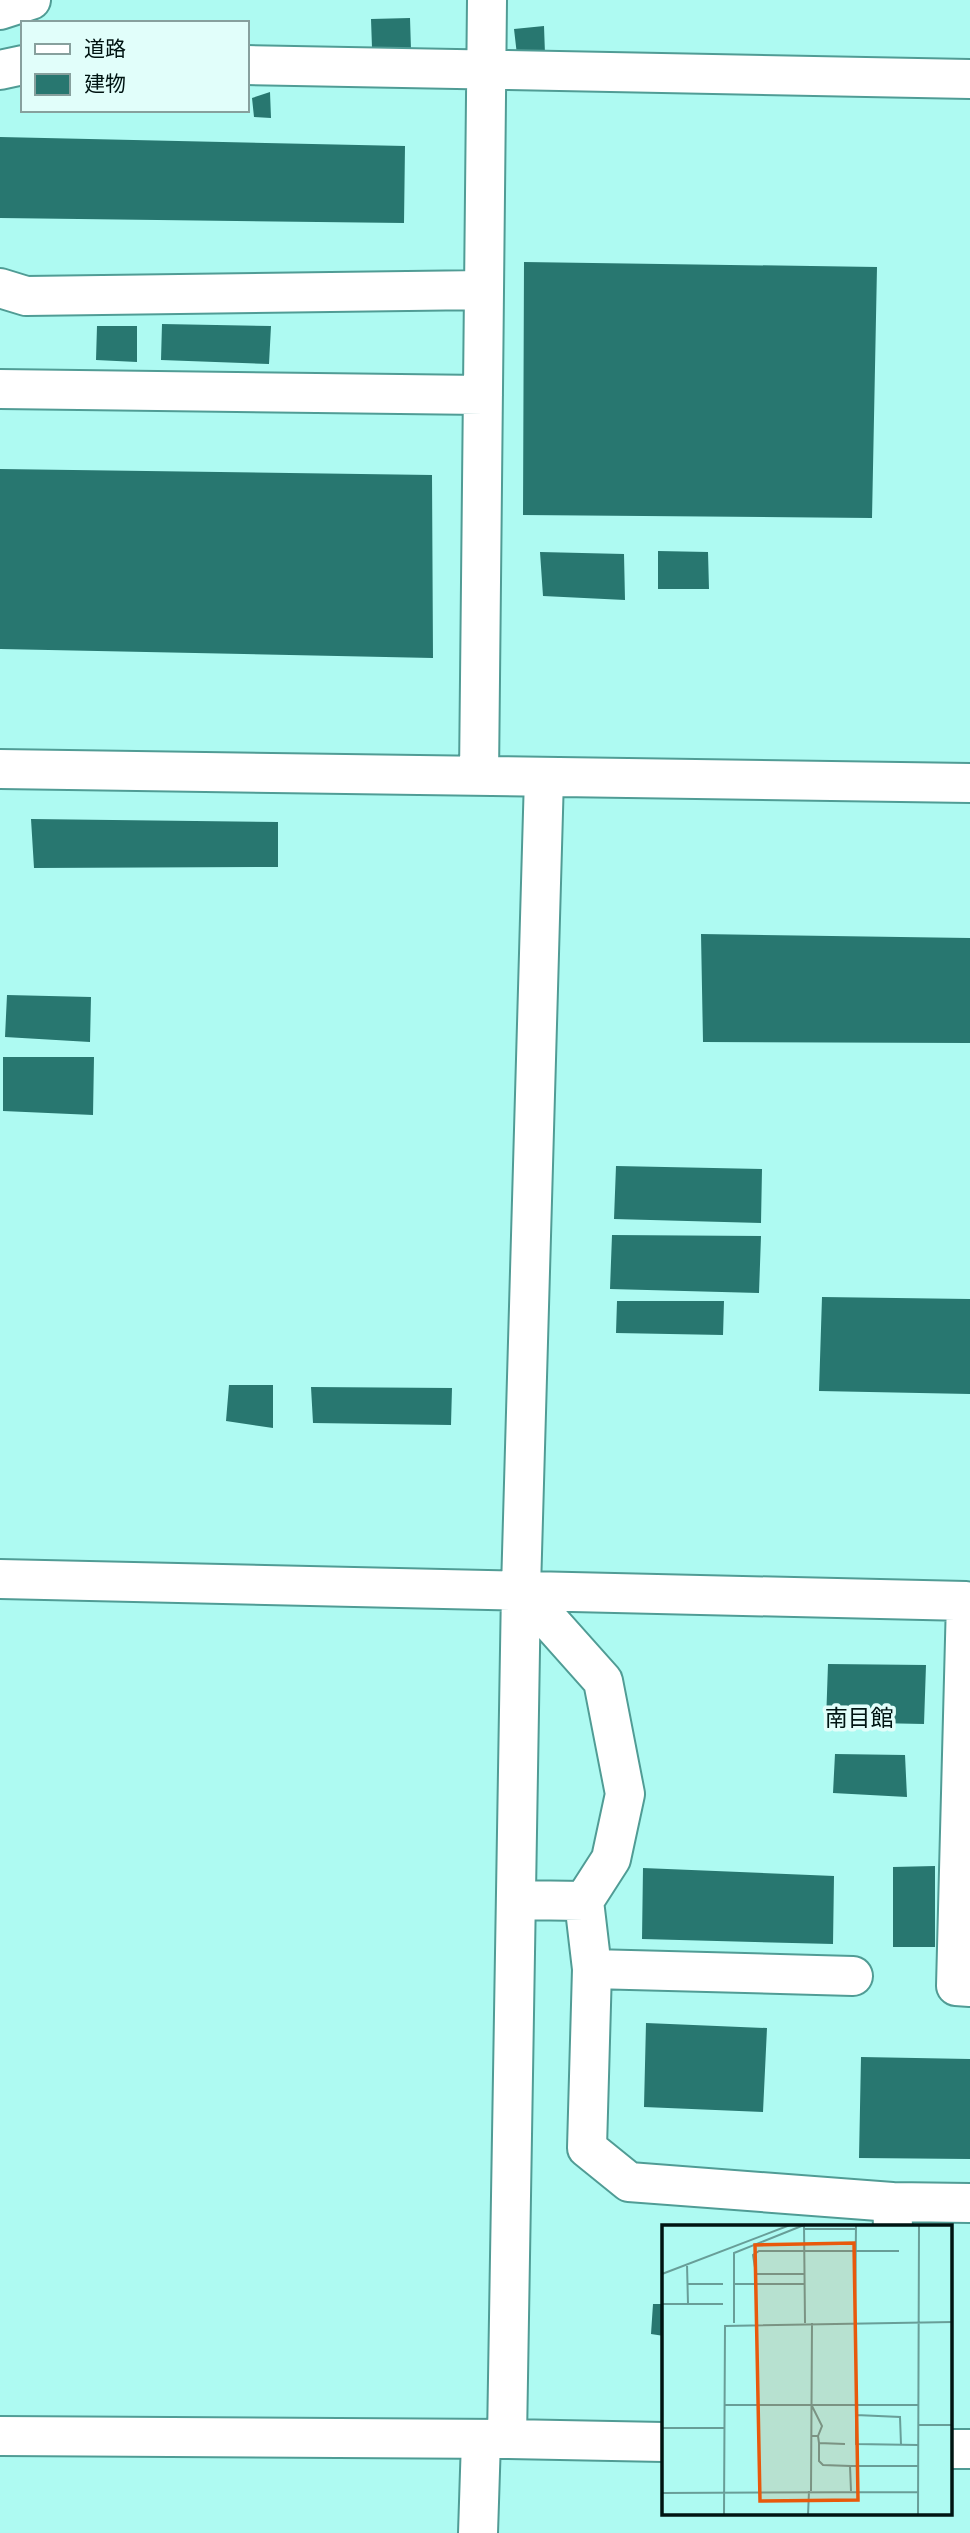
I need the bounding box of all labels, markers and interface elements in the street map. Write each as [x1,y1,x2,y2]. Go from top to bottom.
legend [21,21,248,112]
text: 道路 [84,36,126,61]
text: 建物 [84,71,126,96]
district label: 南目館 [825,1704,894,1732]
inset map [662,2225,953,2516]

